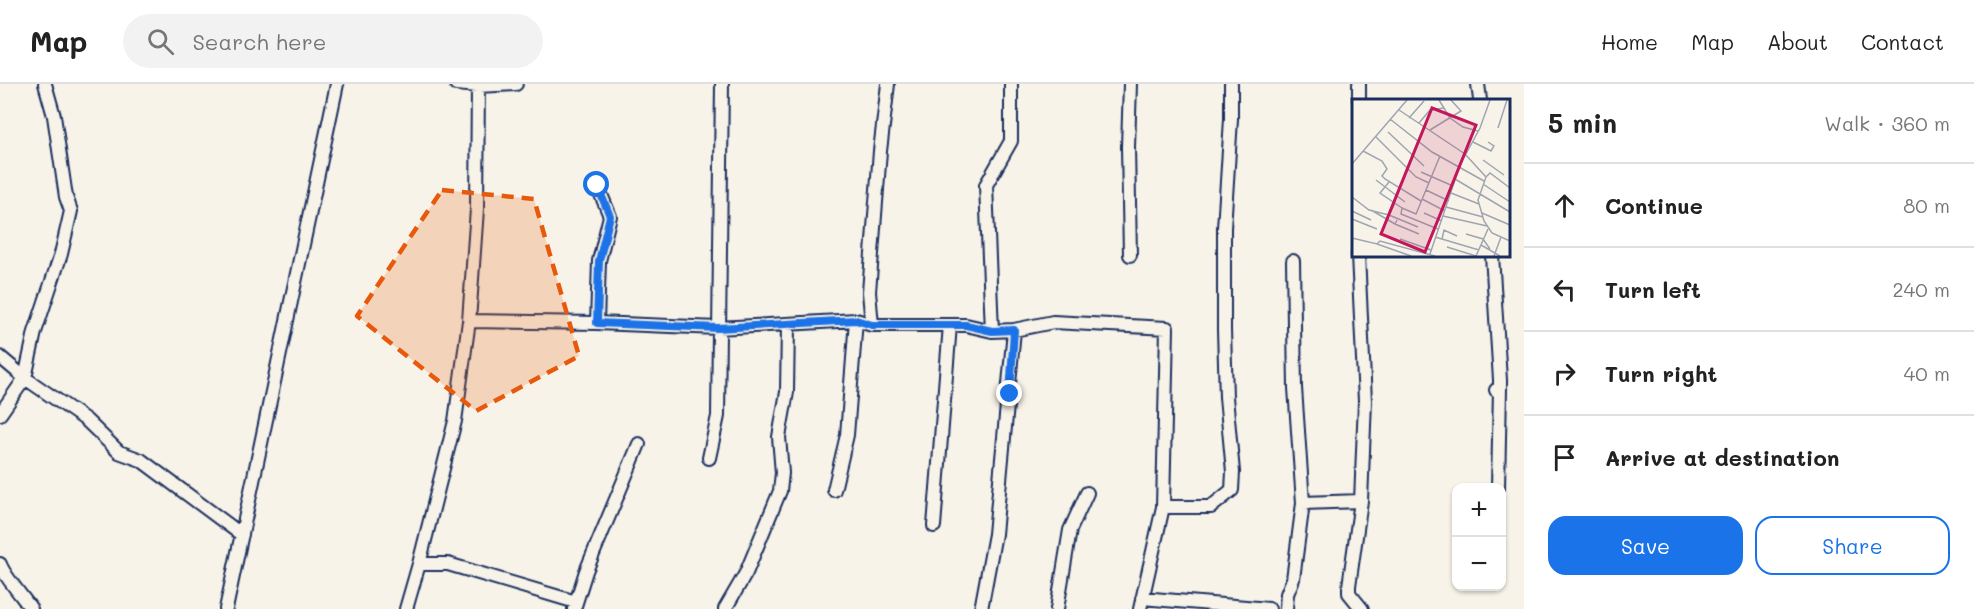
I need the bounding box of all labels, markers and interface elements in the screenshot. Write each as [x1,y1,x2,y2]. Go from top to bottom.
search box [123,14,543,68]
text: Map [30,23,87,59]
icon: search [144,25,177,58]
text: Search here [192,27,326,56]
text: Home [1601,28,1658,55]
text: Map [1691,28,1734,55]
text: About [1767,28,1828,55]
text: Contact [1861,28,1944,55]
inset map [1352,99,1509,256]
text: 5 min [1548,106,1617,140]
text: Walk · 360 m [1824,110,1950,136]
route start [583,171,609,197]
icon: ahead [1548,189,1581,222]
text: Continue [1605,191,1703,220]
text: 80 m [1903,192,1950,218]
icon: left [1548,273,1581,306]
text: Turn left [1605,275,1701,304]
text: 240 m [1892,276,1950,302]
icon: right [1548,357,1581,390]
text: Turn right [1605,359,1717,388]
text: 40 m [1904,360,1950,386]
route end [996,380,1022,406]
icon: arrive [1548,441,1581,474]
text: Arrive at destination [1605,443,1840,472]
map controls [1452,483,1506,591]
button: + [1452,483,1506,537]
button: Save [1548,516,1743,575]
button: Share [1755,516,1950,575]
button: − [1452,537,1506,591]

